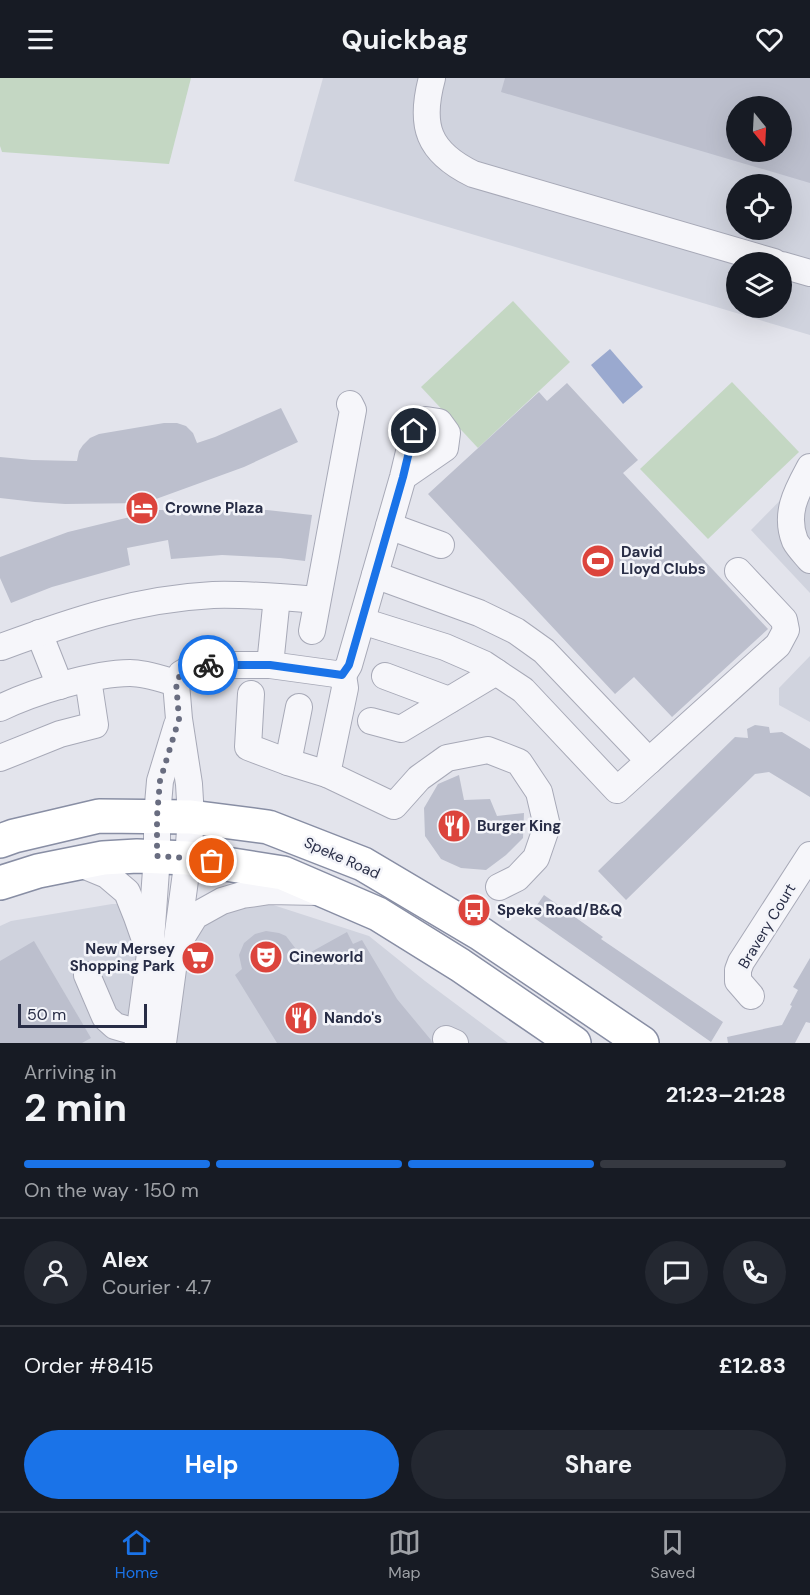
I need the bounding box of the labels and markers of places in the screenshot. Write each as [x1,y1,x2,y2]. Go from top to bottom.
pin [388,405,439,456]
hotel icon: Crowne Plaza [124,490,160,526]
place label: Crowne Plaza [165,498,263,518]
place label: David Lloyd Clubs [621,542,706,579]
sports icon: David Lloyd Clubs [580,543,616,579]
restaurant icon: Burger King [436,808,472,844]
place label: Burger King [477,816,561,836]
pin [186,835,237,886]
bus stop icon: Speke Road/B&Q [456,892,492,928]
place label: Speke Road/B&Q [497,900,622,920]
place label: New Mersey Shopping Park [70,939,175,976]
theatre icon: Cineworld [248,939,284,975]
supermarket icon: New Mersey Shopping Park [180,940,216,976]
place label: Cineworld [289,947,363,967]
restaurant icon: Nando's [283,1000,319,1036]
place label: Nando's [324,1008,382,1028]

